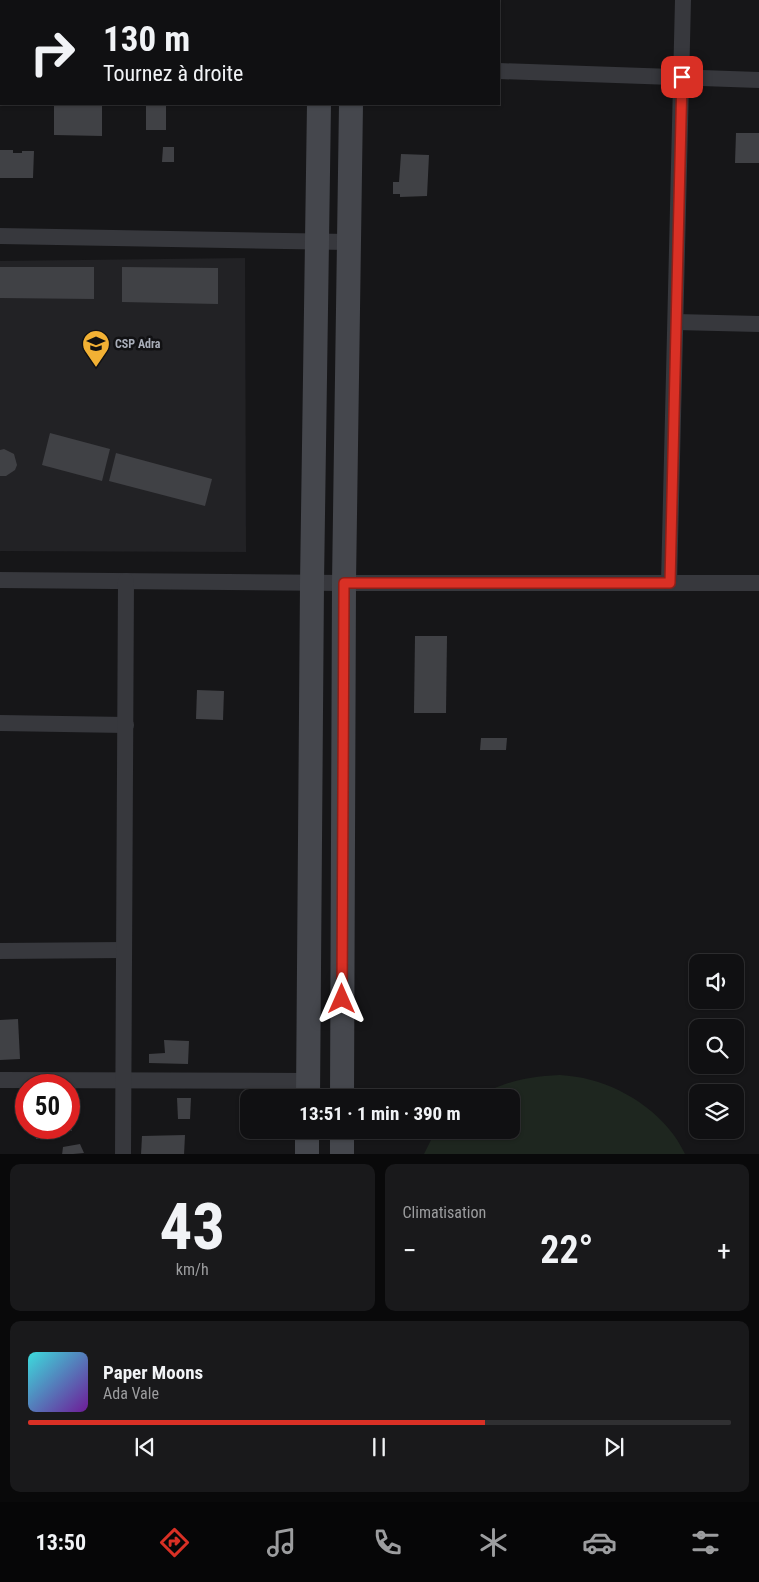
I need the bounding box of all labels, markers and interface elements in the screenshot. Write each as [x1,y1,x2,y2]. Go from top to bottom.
text: 130 m [103,19,190,60]
icon: right [20,20,85,85]
pin [661,56,703,98]
text: Tournez à droite [103,61,243,86]
icon: arrive [668,63,696,91]
school or university icon: CSP Adra [81,329,111,368]
place label: CSP Adra [115,337,161,351]
map controls [689,954,744,1139]
button: sound [689,954,744,1009]
position arrow [315,972,367,1024]
button: search [689,1019,744,1074]
speed limit sign: 50 [15,1074,80,1139]
button: layers [689,1084,744,1139]
text: 13:51 · 1 min · 390 m [299,1102,461,1125]
text: 43 [159,1189,225,1265]
text: Climatisation [403,1203,486,1222]
text: 22° [540,1228,593,1272]
text: − [403,1234,417,1267]
text: + [717,1234,731,1267]
text: km/h [176,1260,209,1279]
text: Paper Moons [103,1361,203,1384]
text: Ada Vale [103,1384,159,1403]
icon: previous [131,1433,159,1461]
icon: pause [365,1433,393,1461]
icon: next [600,1433,628,1461]
icon: directions [157,1525,192,1560]
icon: music [264,1525,299,1560]
icon: phone [370,1525,405,1560]
icon: climate [476,1525,511,1560]
icon: car [582,1525,617,1560]
icon: filters [688,1525,723,1560]
text: 13:50 [36,1530,86,1555]

